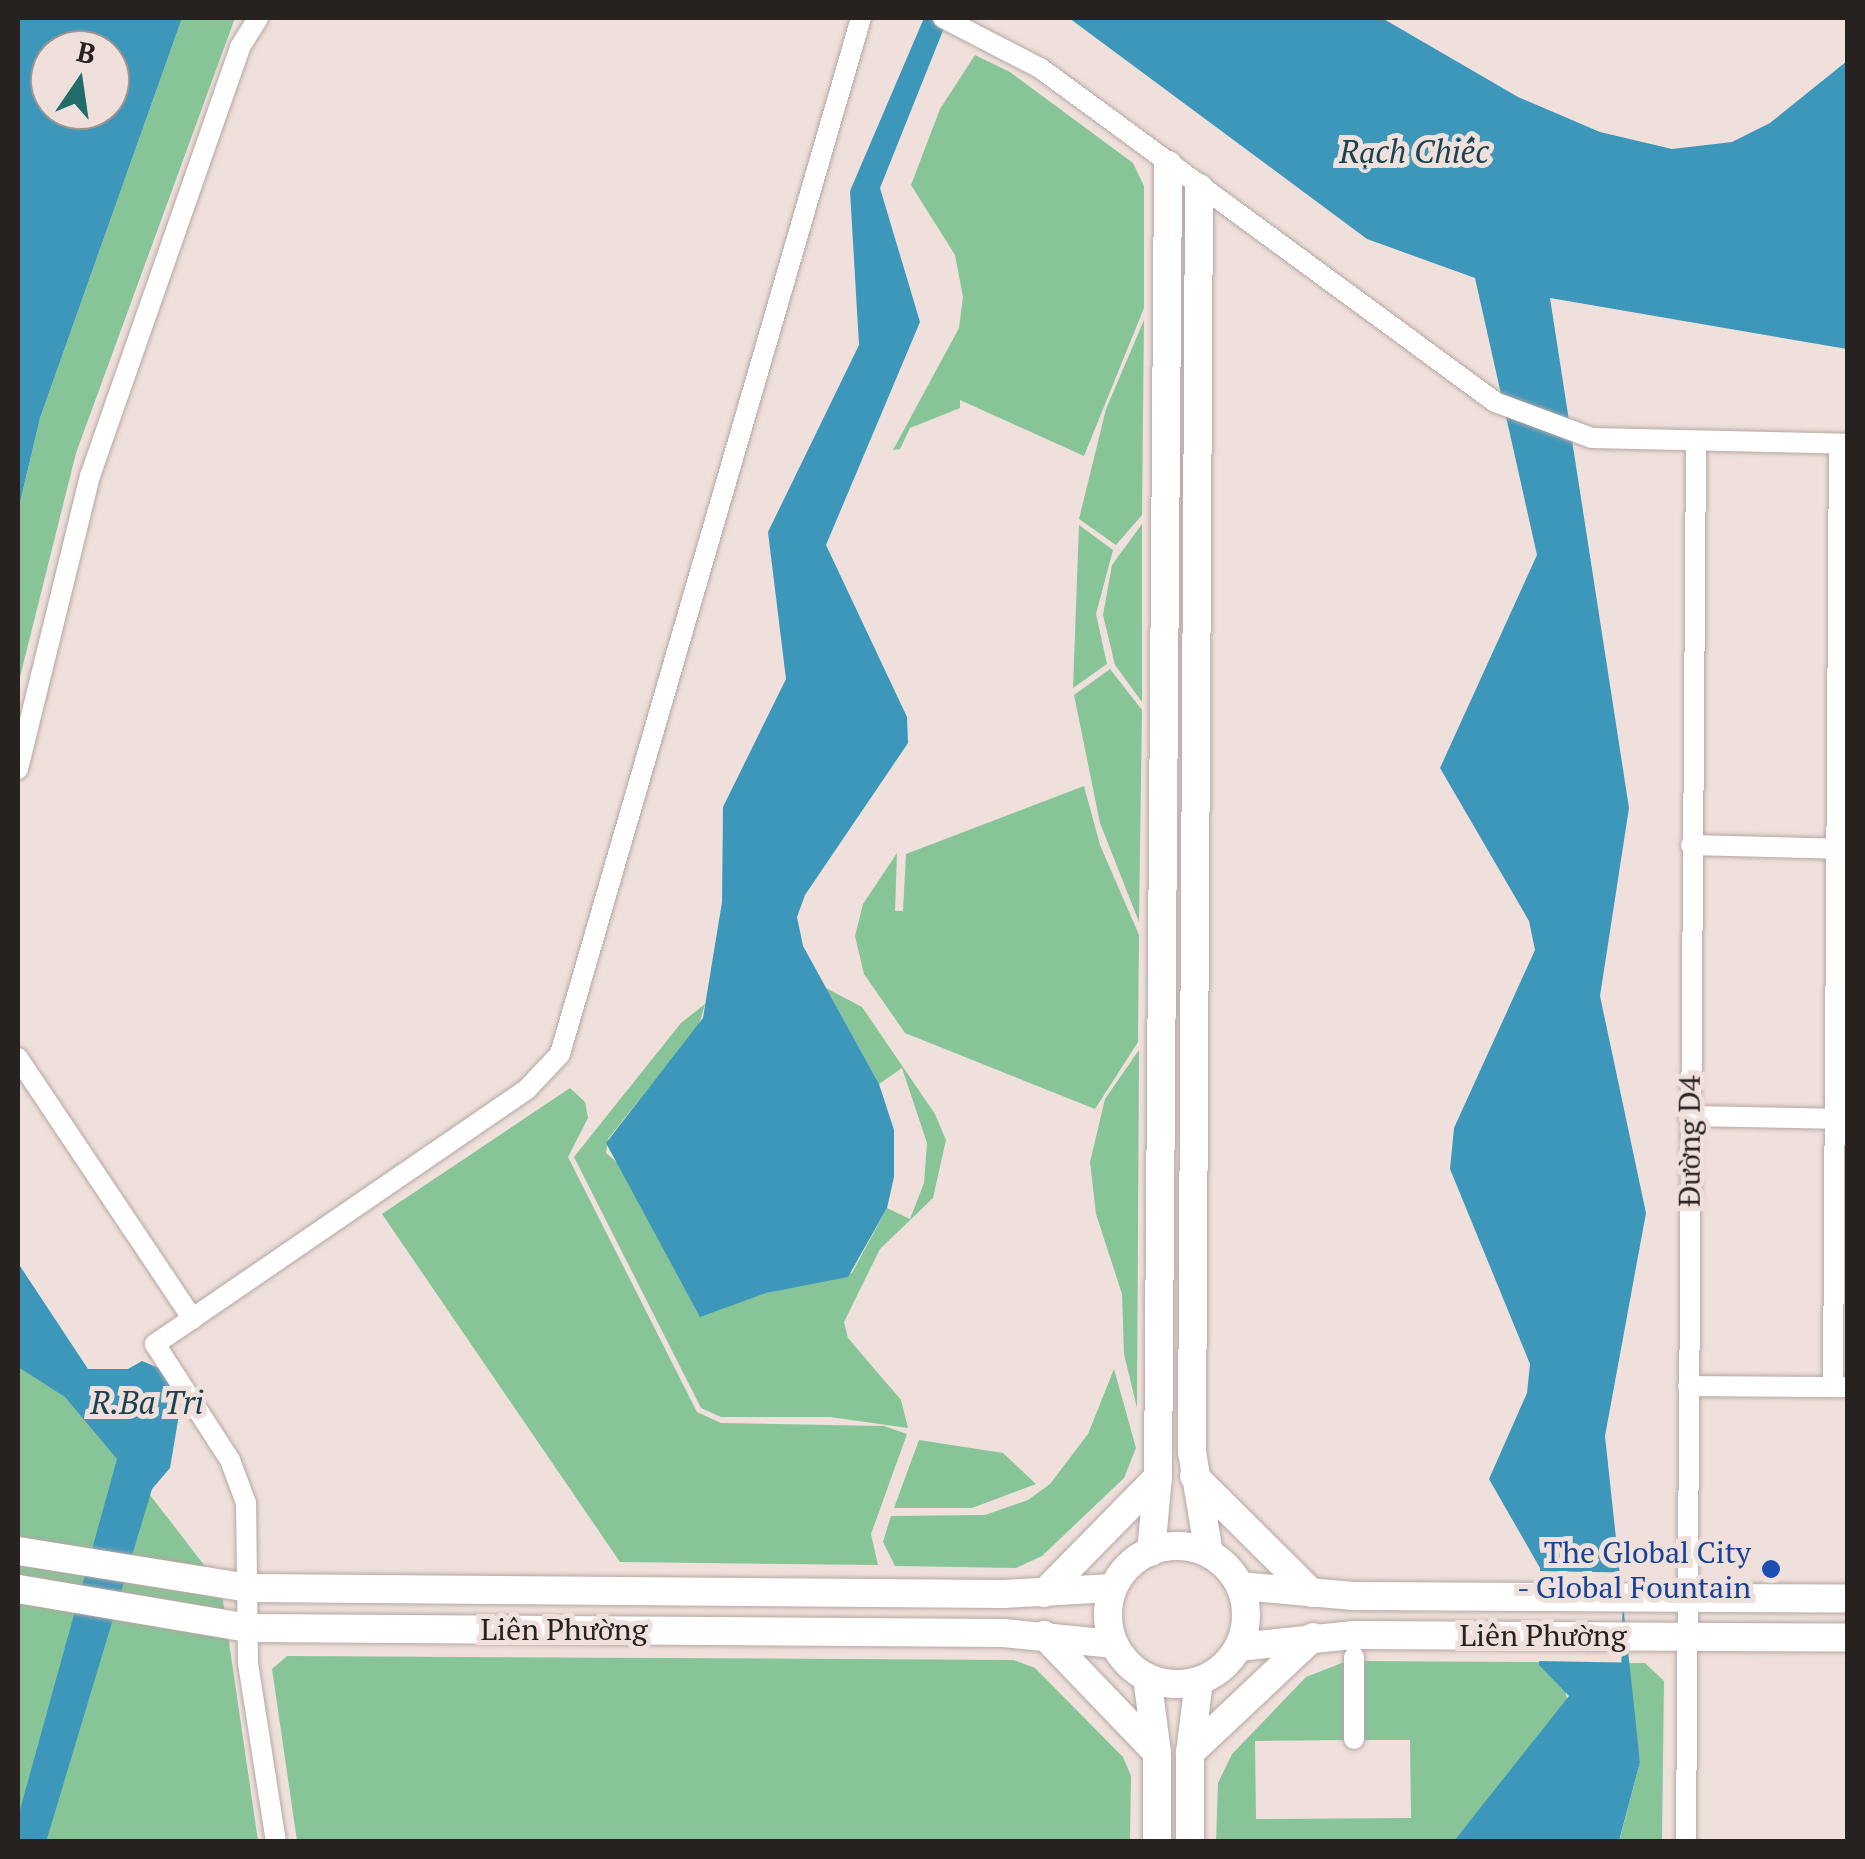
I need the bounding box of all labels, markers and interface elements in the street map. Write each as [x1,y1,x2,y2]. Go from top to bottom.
north arrow [30,30,130,130]
text: B [73,32,99,72]
water label: Rạch Chiếc [1339,132,1489,170]
street label: Đường D4 [1671,1075,1707,1207]
water label: R.Ba Tri [90,1383,204,1421]
place label: The Global City - Global Fountain [1516,1534,1751,1604]
marker: The Global City - Global Fountain [1760,1558,1782,1580]
street label: Liên Phường [481,1611,647,1647]
street label: Liên Phường [1460,1617,1626,1653]

